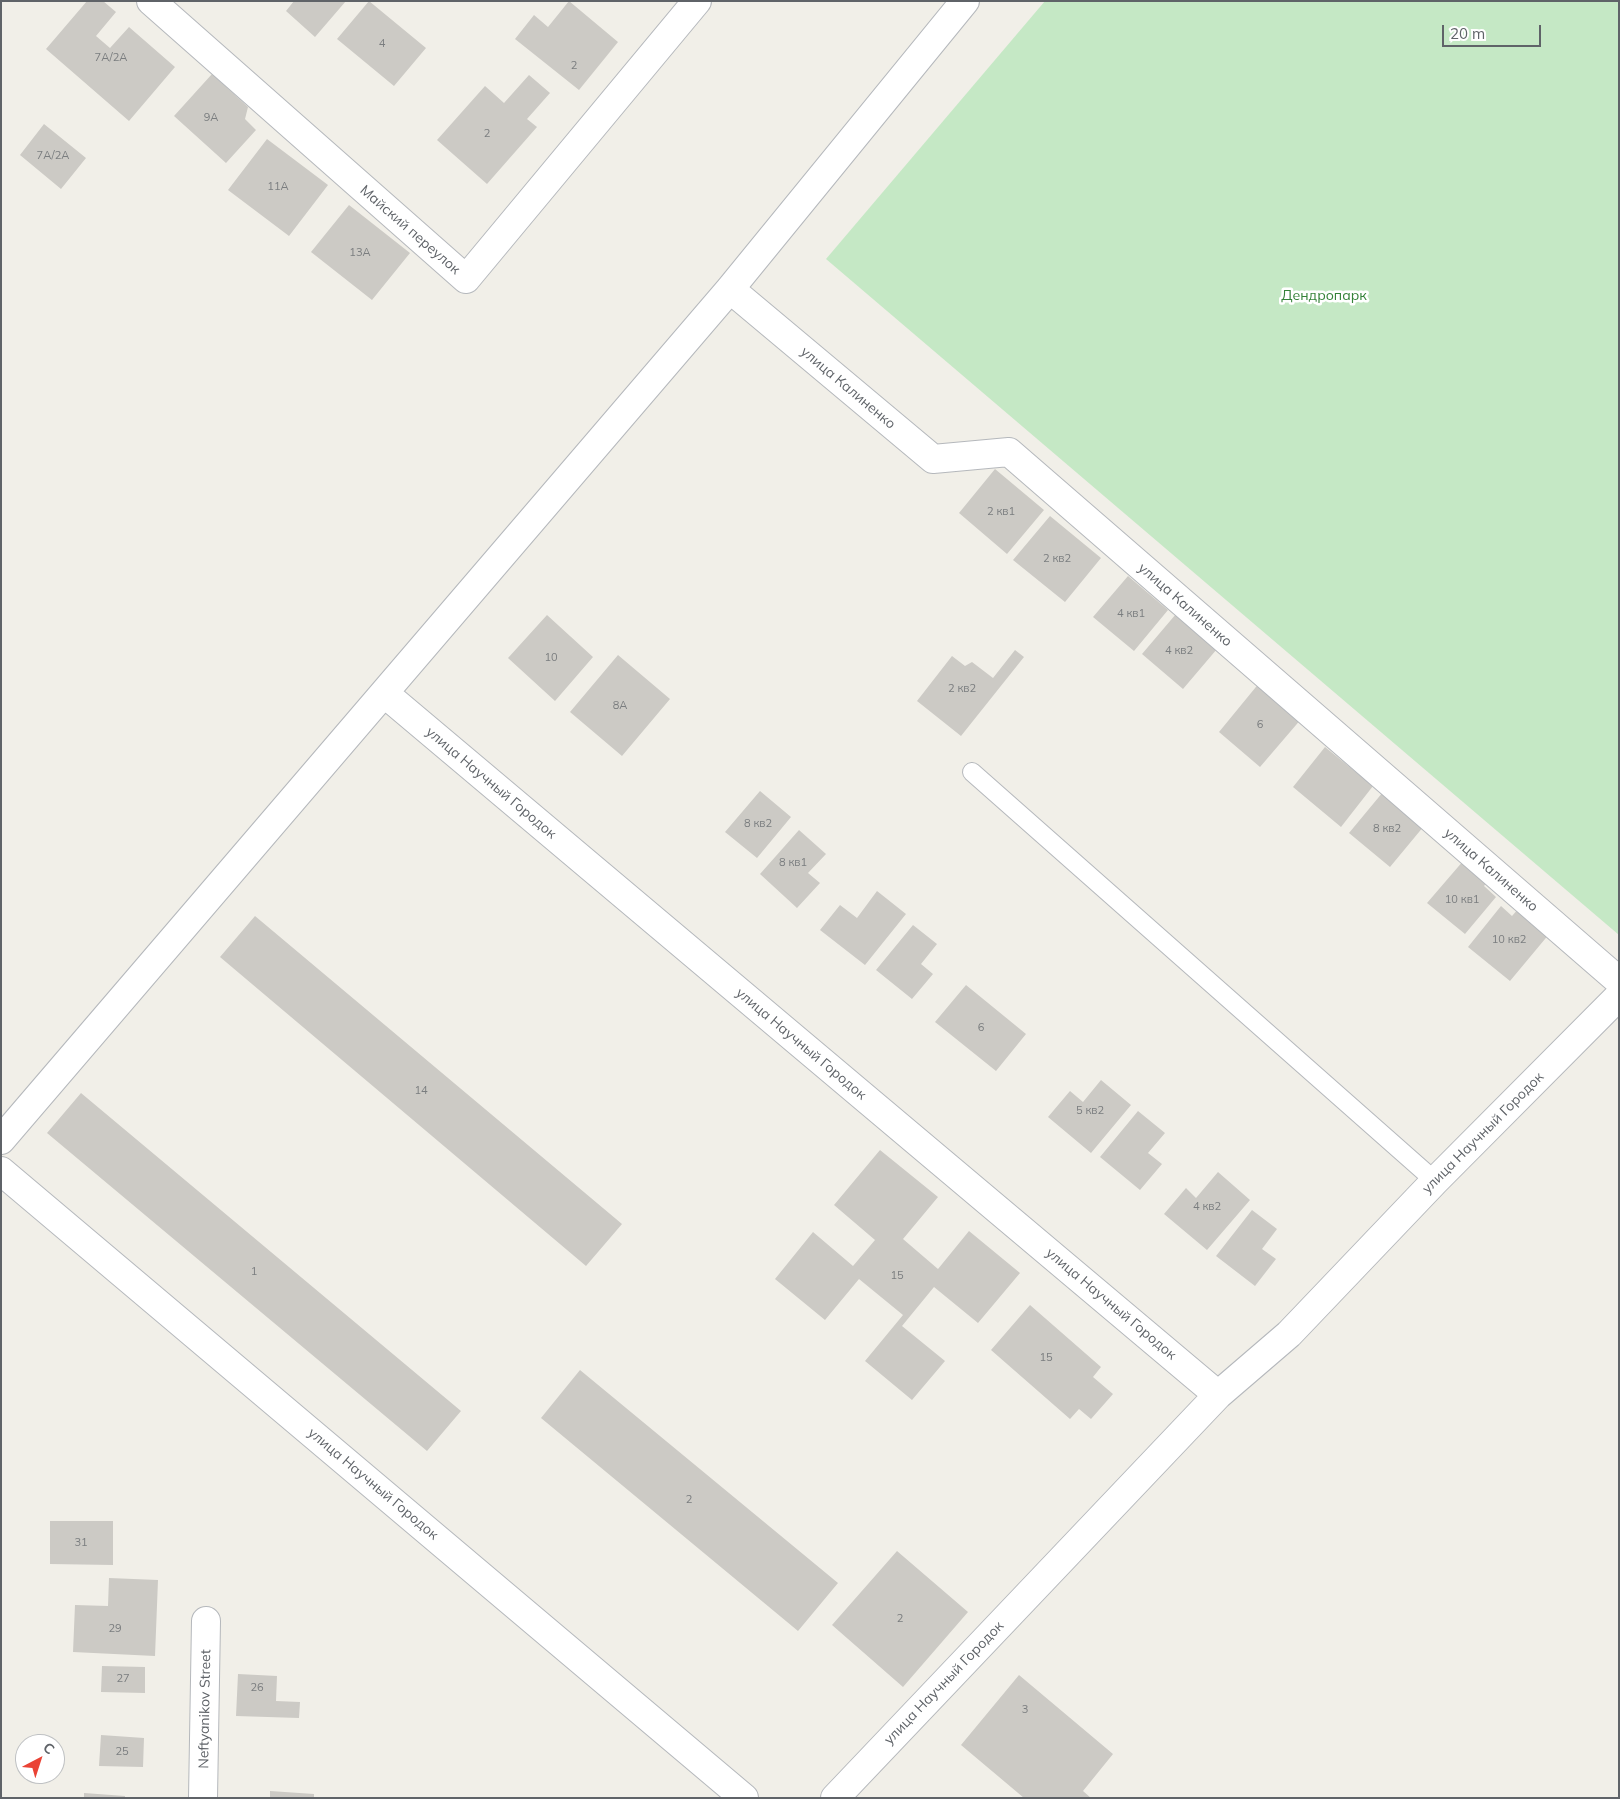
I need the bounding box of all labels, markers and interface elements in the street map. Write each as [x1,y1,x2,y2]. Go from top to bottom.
scale bar [1445,15,1544,47]
text: 20 m [1450,24,1485,43]
house number: 4 [379,37,385,51]
house number: 7А/2А [95,51,127,65]
house number: 2 [571,59,577,73]
house number: 9А [204,111,218,125]
house number: 2 [484,127,490,141]
house number: 7А/2А [37,149,69,163]
house number: 11А [267,180,289,194]
street label: Майский переулок [357,182,463,278]
house number: 13А [349,246,371,260]
park label: Дендропарк [1281,288,1367,304]
street label: улица Калиненко [797,343,899,433]
house number: 2 кв1 [987,505,1015,519]
house number: 2 кв2 [1043,552,1071,566]
street label: улица Калиненко [1135,560,1235,650]
house number: 4 кв1 [1117,607,1145,621]
house number: 4 кв2 [1165,644,1193,658]
house number: 10 [544,651,558,665]
house number: 2 кв2 [948,682,976,696]
house number: 8А [613,699,627,713]
house number: 6 [1257,718,1263,732]
street label: улица Научный Городок [422,724,560,842]
house number: 8 кв2 [744,817,772,831]
house number: 8 кв2 [1373,822,1401,836]
street label: улица Калиненко [1441,825,1541,915]
house number: 8 кв1 [779,856,807,870]
house number: 10 кв1 [1445,893,1479,907]
house number: 10 кв2 [1492,933,1526,947]
street label: улица Научный Городок [732,985,870,1103]
house number: 6 [978,1021,984,1035]
street label: улица Научный Городок [1419,1069,1547,1197]
house number: 14 [414,1084,428,1098]
house number: 5 кв2 [1076,1104,1104,1118]
house number: 4 кв2 [1193,1200,1221,1214]
street label: улица Научный Городок [1042,1245,1180,1363]
house number: 1 [251,1265,257,1279]
house number: 15 [890,1269,904,1283]
house number: 15 [1039,1351,1053,1365]
street label: улица Научный Городок [304,1425,442,1543]
house number: 2 [686,1493,692,1507]
house number: 31 [74,1536,88,1550]
house number: 2 [897,1612,903,1626]
street label: улица Научный Городок [881,1618,1007,1748]
house number: 29 [108,1622,122,1636]
street label: Neftyanikov Street [196,1649,214,1769]
house number: 27 [116,1672,130,1686]
house number: 26 [250,1681,264,1695]
house number: 3 [1022,1703,1028,1717]
north arrow [15,1734,65,1784]
text: С [40,1738,58,1758]
house number: 25 [115,1745,129,1759]

